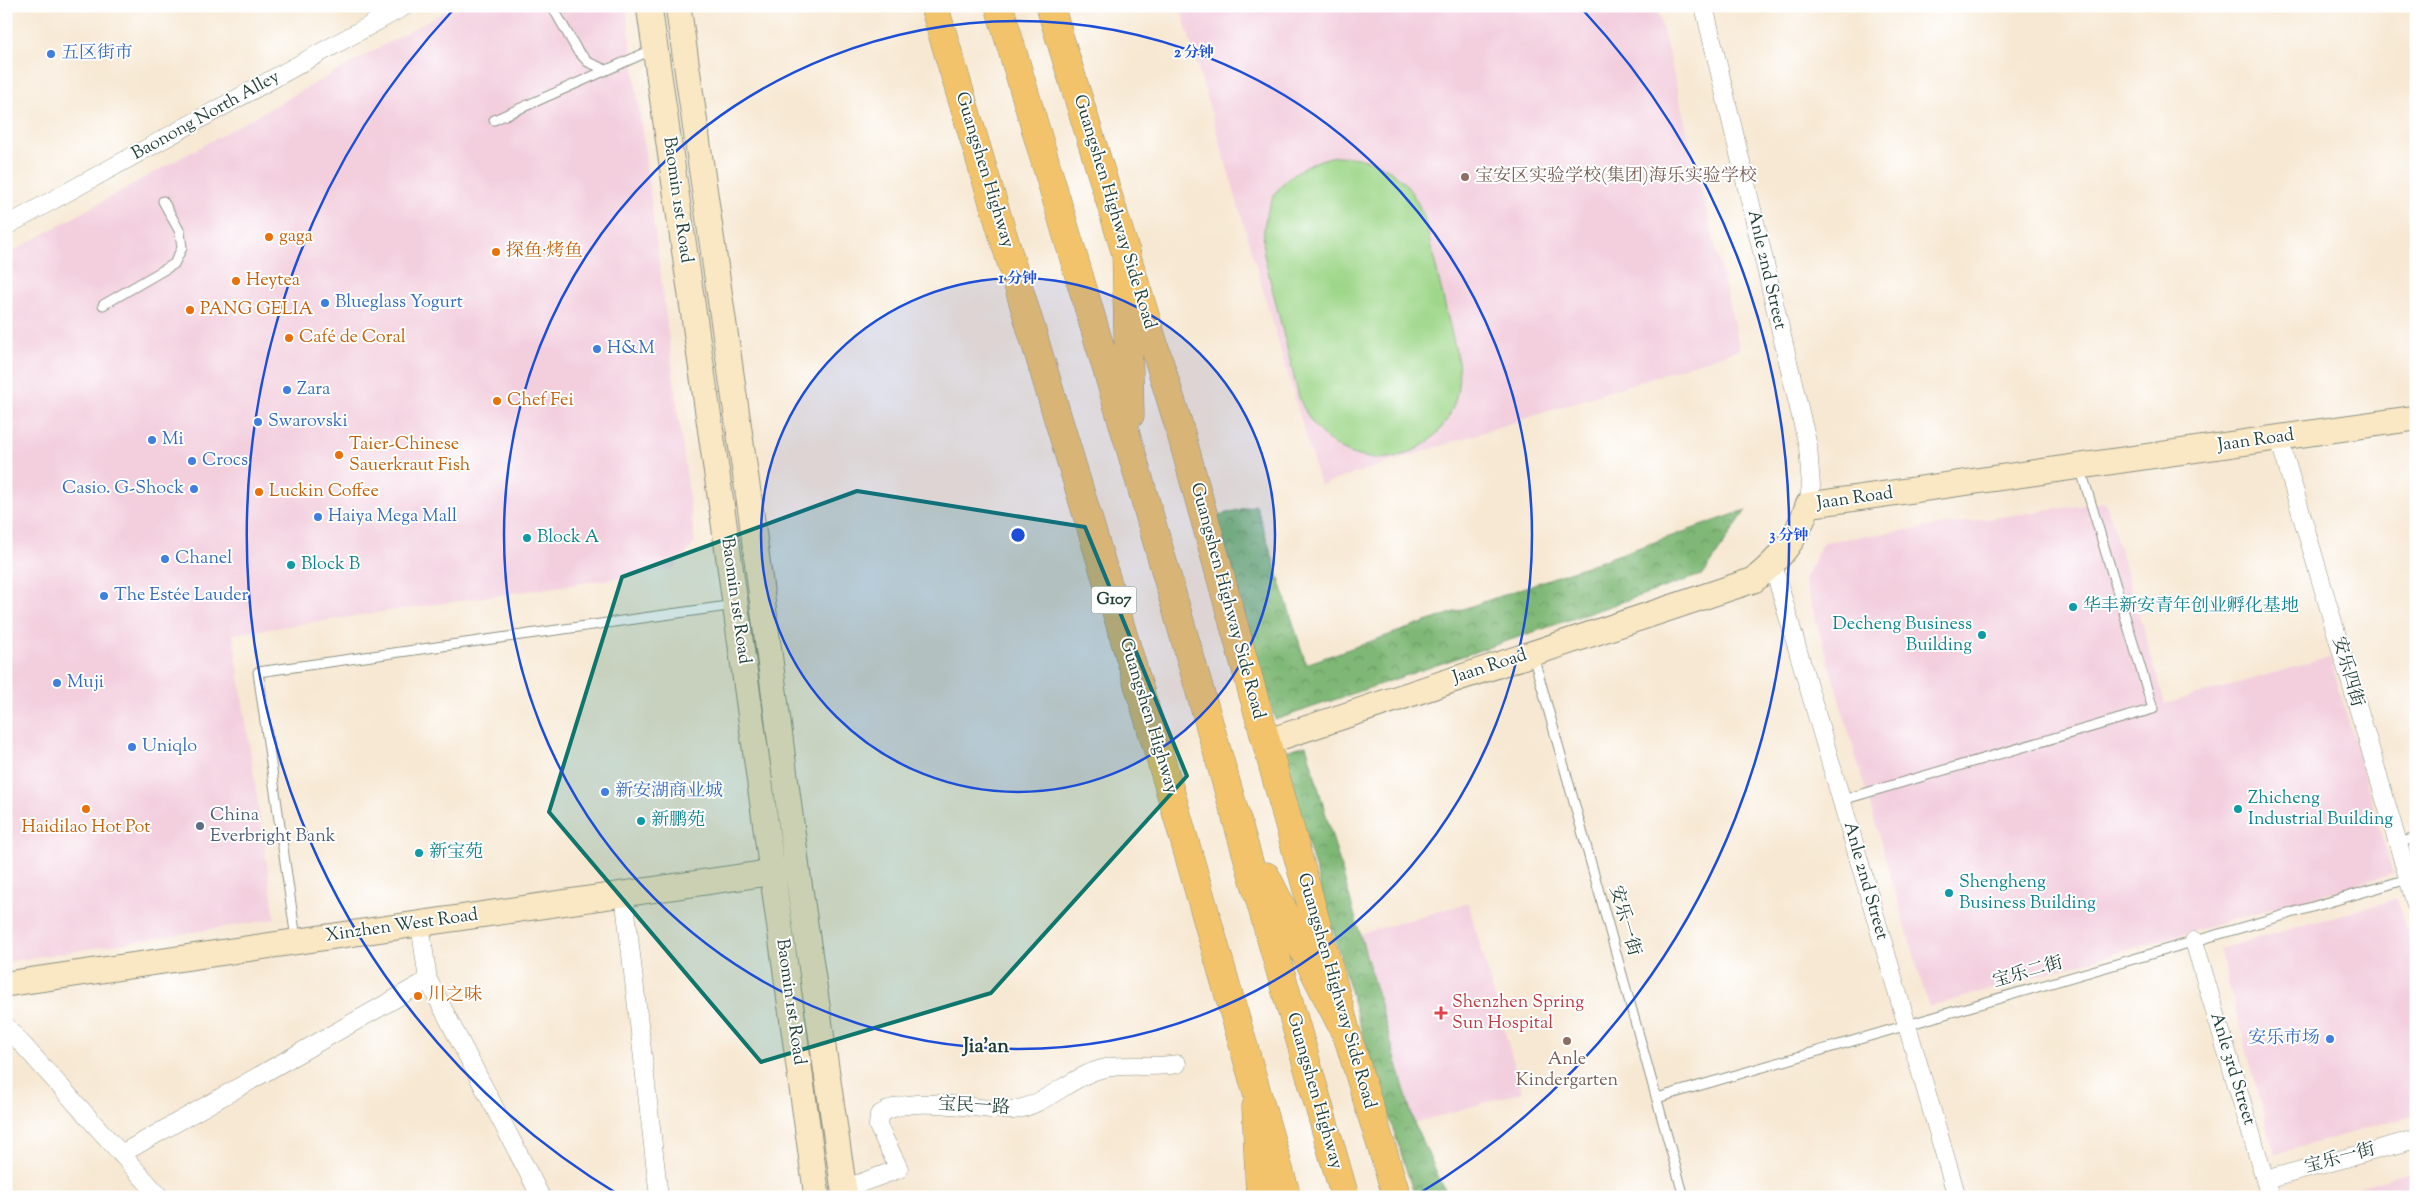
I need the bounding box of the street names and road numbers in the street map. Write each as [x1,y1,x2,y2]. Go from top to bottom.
street label: Baonong North Alley [127,65,285,167]
street label: Guangshen Highway [948,89,1020,251]
street label: Guangshen Highway Side Road [1066,91,1162,333]
street label: Baomin 1st Road [655,135,699,265]
street label: Anle 2nd Street [1740,208,1792,332]
street label: Jaan Road [2215,423,2296,459]
street label: Guangshen Highway Side Road [1183,480,1271,722]
street label: Jaan Road [1814,481,1895,517]
street label: Baomin 1st Road [713,536,757,666]
road number: G107 [1092,586,1136,614]
street label: 安乐四街 [2325,634,2369,710]
street label: Guangshen Highway [1112,635,1184,797]
street label: Jaan Road [1449,643,1531,692]
street label: Anle 2nd Street [1836,819,1894,943]
street label: Guangshen Highway Side Road [1292,871,1380,1111]
street label: 安乐一街 [1602,883,1646,959]
street label: Xinzhen West Road [324,902,480,950]
street label: Baomin 1st Road [768,937,812,1067]
street label: 宝乐二街 [1990,951,2066,995]
street label: Anle 3rd Street [2203,1009,2261,1129]
street label: Guangshen Highway [1281,1010,1347,1172]
street label: 宝民一路 [937,1092,1011,1122]
street label: 宝乐一街 [2302,1137,2378,1181]

